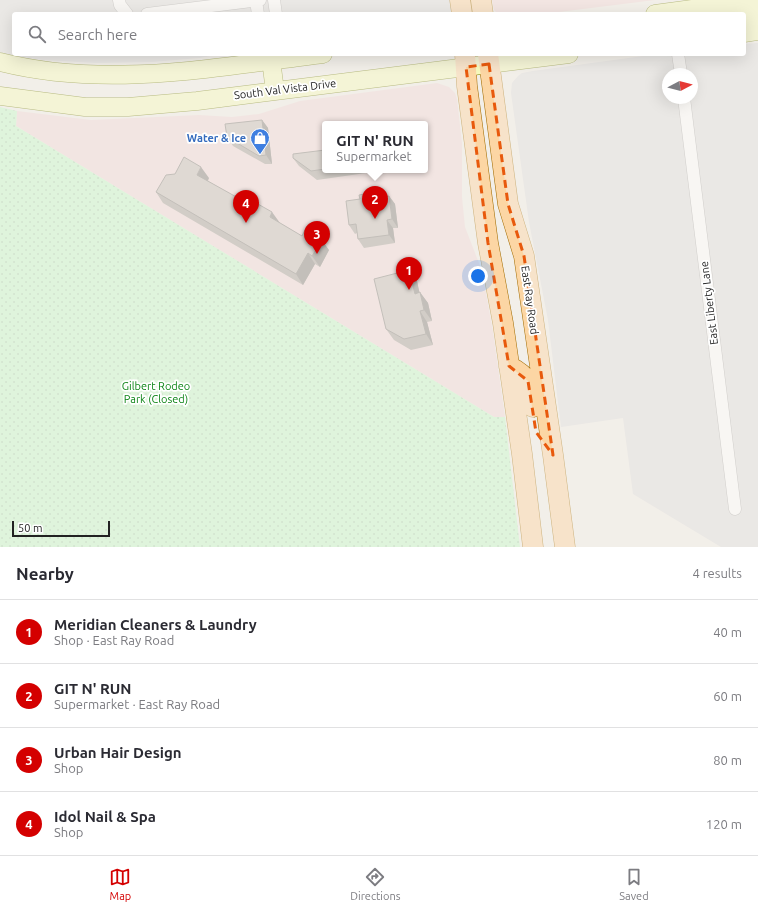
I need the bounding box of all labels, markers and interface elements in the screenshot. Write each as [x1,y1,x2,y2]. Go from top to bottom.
search box [12,12,746,56]
icon: search [26,23,48,45]
text: Search here [58,26,137,43]
north arrow [662,68,698,104]
street label: South Val Vista Drive [233,77,337,101]
popup [322,121,428,173]
shop icon: Water & Ice [249,127,271,155]
place label: Water & Ice [187,132,246,144]
text: GIT N' RUN [336,132,414,149]
text: Supermarket [336,149,412,163]
pin: 2 [362,186,388,219]
pin: 4 [233,190,259,223]
pin: 3 [304,221,330,254]
pin: 1 [396,257,422,290]
street label: East Liberty Lane [698,261,720,345]
street label: East Ray Road [519,265,541,335]
your location [468,266,488,286]
park label: Gilbert Rodeo Park (Closed) [122,380,190,406]
scale bar [12,519,110,538]
text: 50 m [18,522,42,534]
text: Nearby [16,564,74,583]
text: 4 results [692,566,742,580]
text: Meridian Cleaners & Laundry [54,616,257,633]
text: 1 [25,625,33,639]
text: 40 m [713,625,742,639]
text: Shop · East Ray Road [54,633,174,647]
text: GIT N' RUN [54,680,131,697]
text: 2 [25,689,33,703]
text: 60 m [713,689,742,703]
text: Supermarket · East Ray Road [54,697,220,711]
text: Urban Hair Design [54,744,182,761]
text: 3 [25,753,33,767]
text: 80 m [713,753,742,767]
text: Shop [54,761,83,775]
text: Idol Nail & Spa [54,808,156,825]
text: 4 [25,817,33,831]
text: 120 m [706,817,742,831]
text: Shop [54,825,83,839]
tab: Map [109,866,131,902]
tab: Directions [350,866,401,902]
tab: Saved [619,866,649,902]

